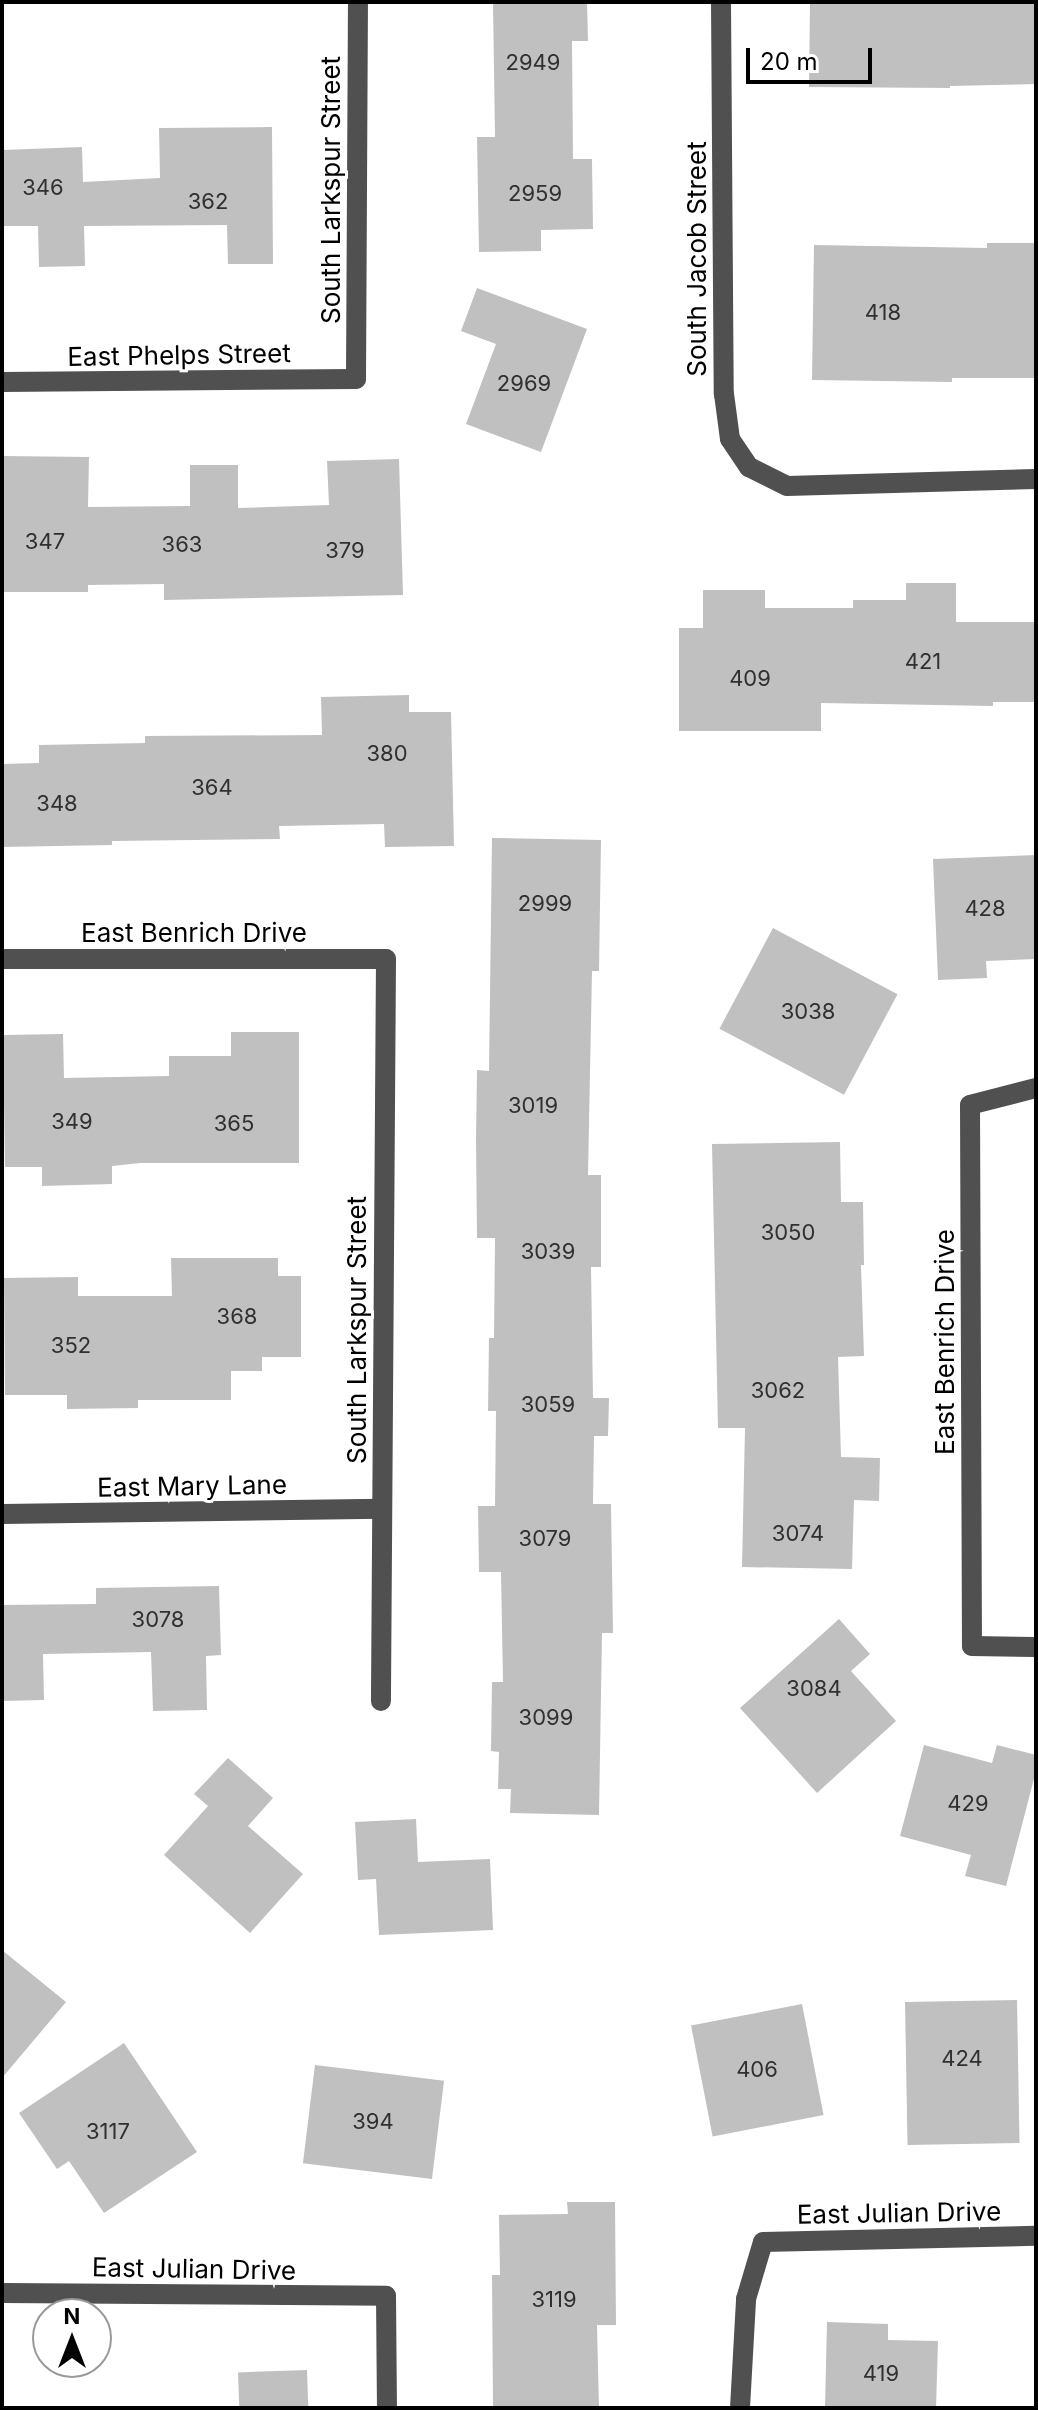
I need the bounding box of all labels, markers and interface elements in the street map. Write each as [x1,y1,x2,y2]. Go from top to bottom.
scale bar [750,32,876,82]
text: 20 m [760,47,818,76]
house number: 2949 [506,50,560,76]
street label: South Larkspur Street [315,56,347,324]
street label: South Jacob Street [681,141,713,377]
house number: 346 [22,175,64,201]
house number: 2959 [508,181,562,207]
house number: 362 [188,189,228,215]
house number: 418 [865,300,901,326]
street label: East Phelps Street [67,337,291,373]
house number: 2969 [497,371,551,397]
house number: 347 [25,529,65,555]
house number: 363 [162,532,202,558]
house number: 379 [325,538,365,564]
house number: 421 [905,649,941,675]
house number: 409 [729,666,771,692]
house number: 380 [366,741,408,767]
house number: 364 [191,775,233,801]
house number: 348 [36,791,78,817]
house number: 2999 [518,891,572,917]
house number: 428 [964,896,1006,922]
street label: East Benrich Drive [81,917,307,949]
house number: 3038 [781,999,835,1025]
house number: 3019 [508,1093,558,1119]
house number: 349 [51,1109,93,1135]
house number: 365 [214,1111,254,1137]
street label: South Larkspur Street [341,1196,373,1464]
house number: 3050 [761,1220,815,1246]
street label: East Benrich Drive [929,1229,961,1455]
house number: 3039 [521,1239,575,1265]
house number: 368 [217,1304,257,1330]
house number: 352 [51,1333,91,1359]
house number: 3062 [751,1378,805,1404]
house number: 3059 [521,1392,575,1418]
street label: East Mary Lane [97,1469,287,1503]
house number: 3074 [772,1521,824,1547]
house number: 3079 [519,1526,571,1552]
house number: 3078 [132,1607,184,1633]
house number: 3084 [786,1676,842,1702]
house number: 3099 [519,1705,573,1731]
house number: 429 [947,1791,989,1817]
house number: 424 [941,2046,983,2072]
house number: 406 [736,2057,778,2083]
house number: 394 [352,2109,394,2135]
house number: 3117 [86,2119,130,2145]
street label: East Julian Drive [797,2196,1001,2230]
street label: East Julian Drive [92,2252,296,2286]
house number: 3119 [531,2287,577,2313]
north arrow [32,2298,112,2378]
text: N [64,2303,80,2329]
house number: 419 [863,2361,899,2387]

